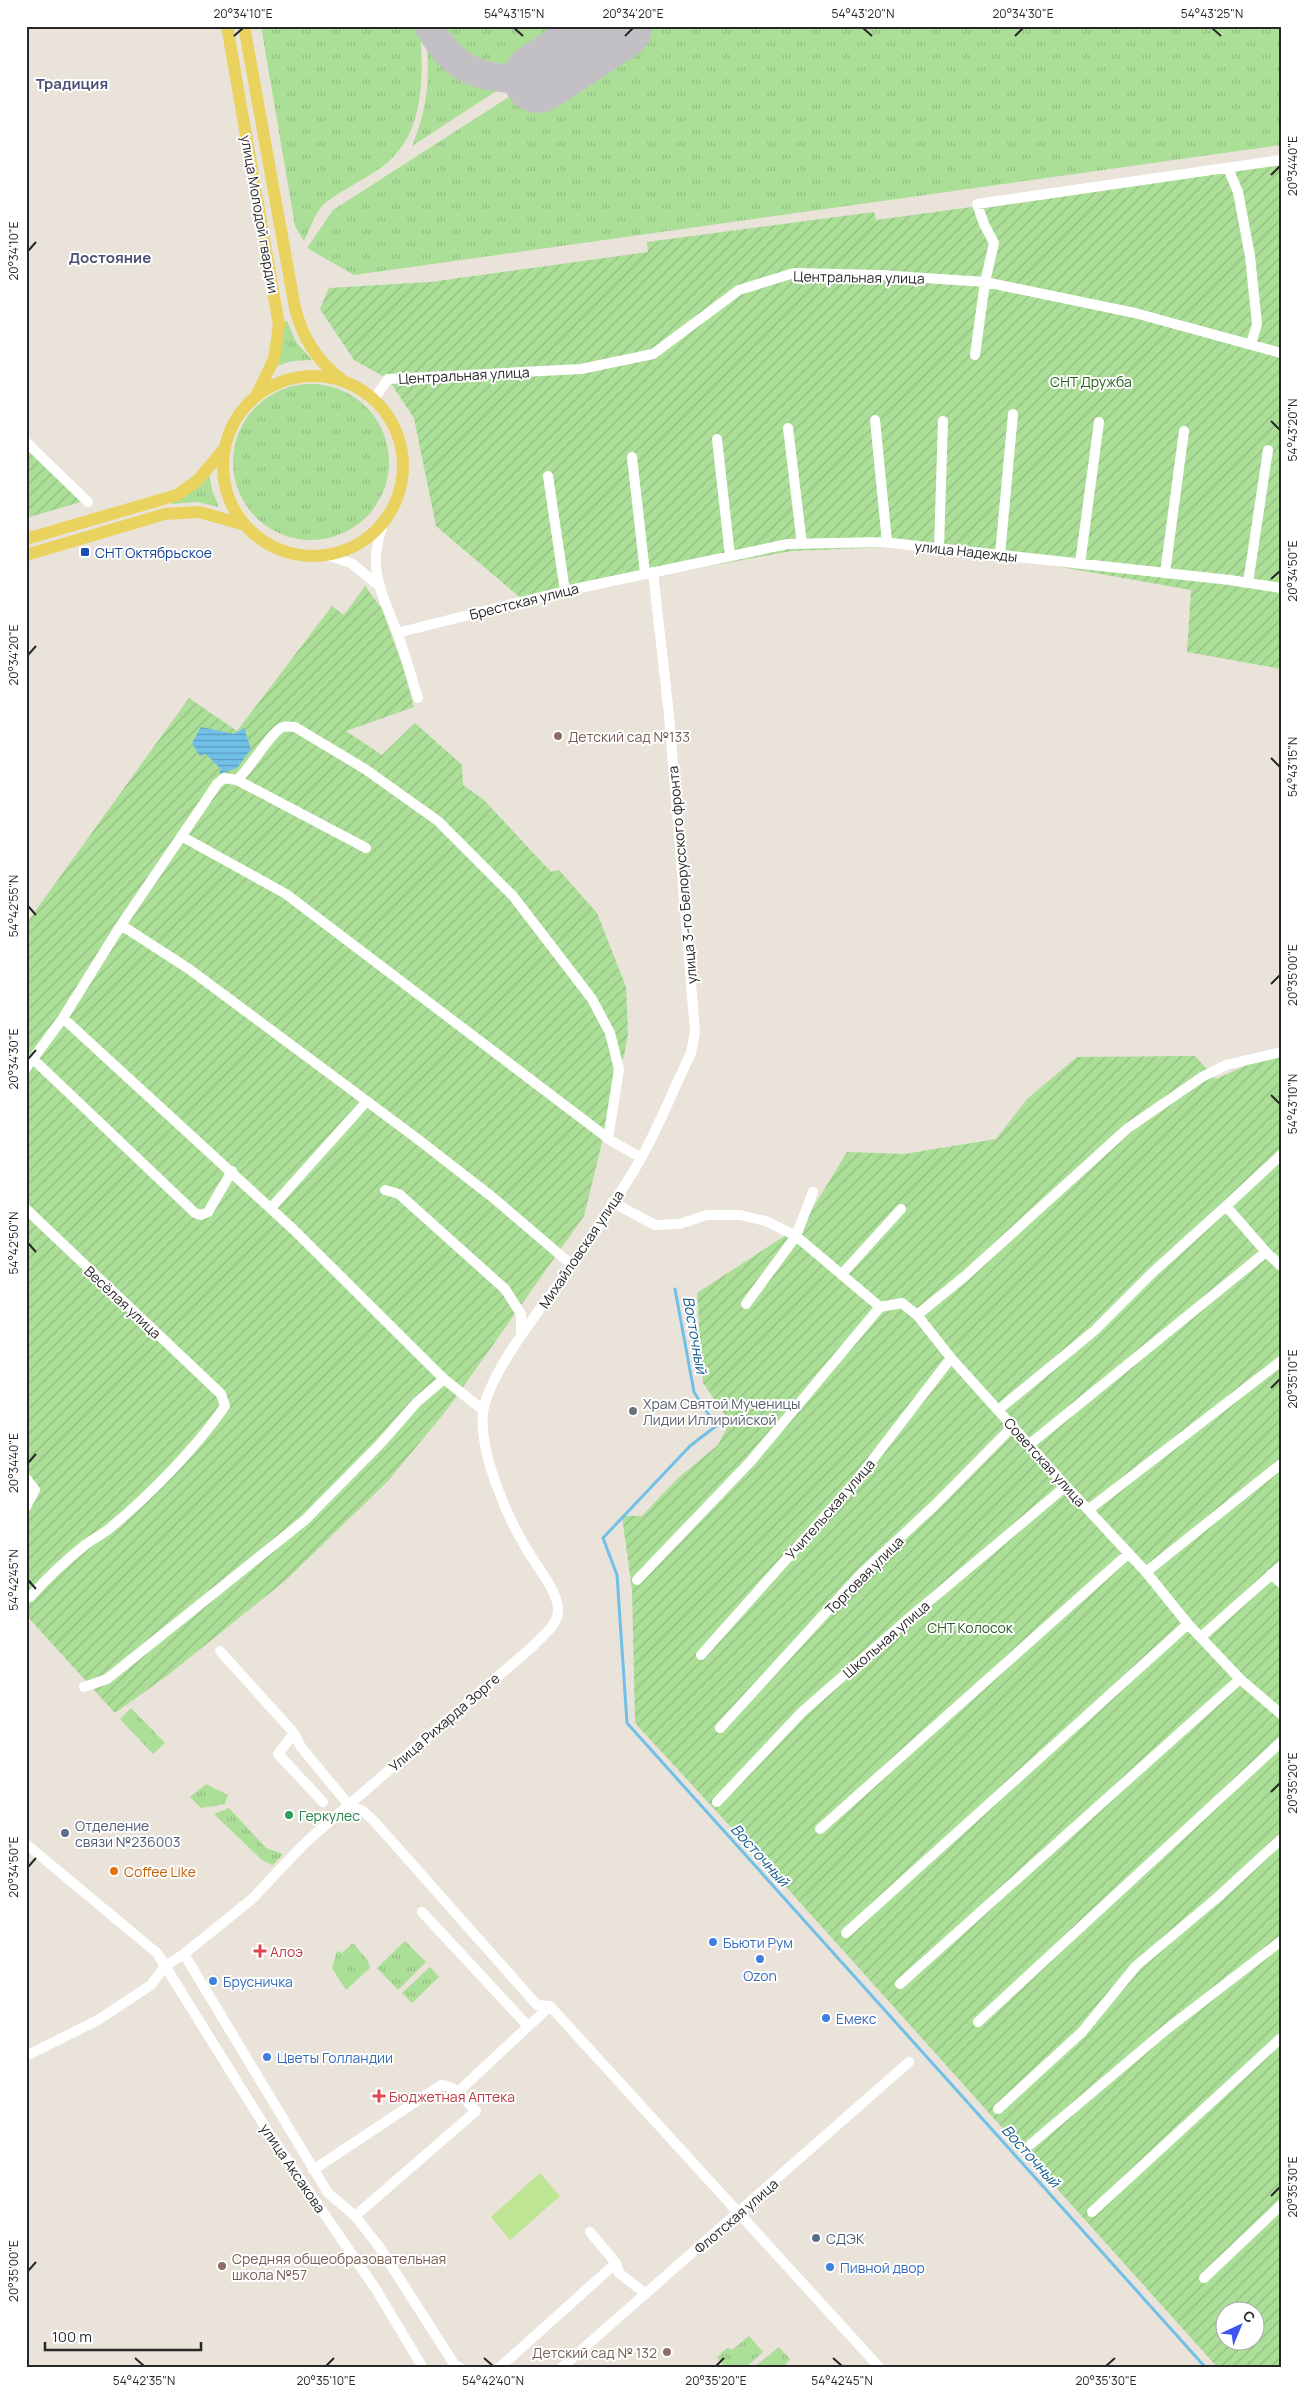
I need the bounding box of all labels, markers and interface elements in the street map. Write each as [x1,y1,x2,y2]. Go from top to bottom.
text: 20°34'10"E [213,5,273,22]
text: 54°43'15"N [484,5,544,22]
text: 20°34'20"E [602,5,664,22]
text: 54°43'20"N [832,5,894,22]
text: 20°34'30"E [993,5,1054,22]
text: 54°43'25"N [1181,5,1243,22]
district label: Традиция [36,73,108,94]
street label: улица Молодой гвардии [237,133,283,295]
text: 20°34'40"E [1284,136,1301,196]
text: 20°34'10"E [5,221,22,281]
district label: Достояние [69,247,151,268]
street label: Центральная улица [793,266,925,288]
street label: Центральная улица [398,362,530,388]
park label: СНТ Дружба [1050,372,1132,391]
text: 54°43'20"N [1284,399,1301,461]
street label: улица Надежды [914,536,1018,566]
text: 20°34'50"E [1284,540,1301,602]
place label: СНТ Октябрьское [95,543,212,562]
marker: СНТ Октябрьское [79,546,91,558]
street label: Брестская улица [467,578,581,624]
text: 20°34'20"E [5,624,22,686]
place label: Детский сад №133 [568,727,690,746]
marker: Детский сад №133 [552,730,564,742]
text: 54°43'15"N [1284,737,1301,797]
street label: улица 3-го Белорусского фронта [663,765,701,985]
text: 54°42'55"N [5,875,22,937]
text: 20°35'00"E [1284,944,1301,1006]
text: 20°34'30"E [5,1028,22,1089]
text: 54°43'10"N [1284,1074,1301,1134]
street label: Михайловская улица [534,1186,628,1312]
text: 54°42'50"N [5,1211,22,1275]
street label: Весёлая улица [80,1261,166,1343]
water label: Восточный [678,1295,712,1377]
text: 20°35'10"E [1284,1349,1301,1409]
place label: Храм Святой Мученицы Лидии Иллирийской [643,1394,801,1429]
marker: Храм Святой Мученицы Лидии Иллирийской [627,1405,639,1417]
street label: Советская улица [1000,1414,1090,1510]
text: 20°34'40"E [5,1433,22,1493]
street label: Учительская улица [781,1455,879,1563]
street label: Торговая улица [821,1532,907,1618]
text: 54°42'45"N [5,1549,22,1611]
street label: Школьная улица [839,1596,933,1682]
park label: СНТ Колосок [927,1618,1014,1637]
street label: Улица Рихарда Зорге [385,1669,503,1775]
text: 20°35'20"E [1284,1752,1301,1814]
place label: Геркулес [299,1806,360,1825]
marker: Геркулес [283,1809,295,1821]
place label: Отделение связи №236003 [75,1816,181,1851]
water label: Восточный [726,1819,795,1892]
marker: Отделение связи №236003 [59,1827,71,1839]
text: 20°34'50"E [5,1836,22,1898]
place label: Coffee Like [124,1862,196,1881]
marker: Coffee Like [108,1865,120,1877]
place label: Бьюти Рум [723,1933,793,1952]
marker: Бьюти Рум [707,1936,719,1948]
place label: Алоэ [270,1942,303,1961]
marker: Алоэ [254,1945,266,1957]
marker: Ozon [754,1953,766,1965]
place label: Ozon [743,1966,777,1985]
place label: Брусничка [223,1972,293,1991]
marker: Брусничка [207,1975,219,1987]
place label: Емекс [836,2009,877,2028]
marker: Емекс [820,2012,832,2024]
place label: Цветы Голландии [277,2048,393,2067]
marker: Цветы Голландии [261,2051,273,2063]
place label: Бюджетная Аптека [389,2087,515,2106]
marker: Бюджетная Аптека [373,2090,385,2102]
street label: улица Аксакова [256,2120,330,2216]
water label: Восточный [997,2120,1066,2193]
text: 20°35'30"E [1284,2156,1301,2218]
street label: Флотская улица [690,2174,782,2258]
place label: СДЭК [826,2229,865,2248]
marker: СДЭК [810,2232,822,2244]
text: 20°35'00"E [5,2240,22,2302]
place label: Средняя общеобразовательная школа №57 [232,2249,446,2284]
place label: Пивной двор [840,2258,925,2277]
marker: Средняя общеобразовательная школа №57 [216,2260,228,2272]
marker: Пивной двор [824,2261,836,2273]
north arrow [1214,2302,1264,2352]
text: С [1239,2306,1260,2327]
scale bar [45,2319,201,2351]
text: 100 m [52,2326,92,2347]
place label: Детский сад № 132 [532,2343,657,2362]
marker: Детский сад № 132 [661,2346,673,2358]
text: 54°42'35"N [113,2372,175,2389]
text: 20°35'10"E [296,2372,356,2389]
text: 54°42'40"N [462,2372,524,2389]
text: 20°35'20"E [685,2372,747,2389]
text: 54°42'45"N [811,2372,873,2389]
text: 20°35'30"E [1075,2372,1137,2389]

